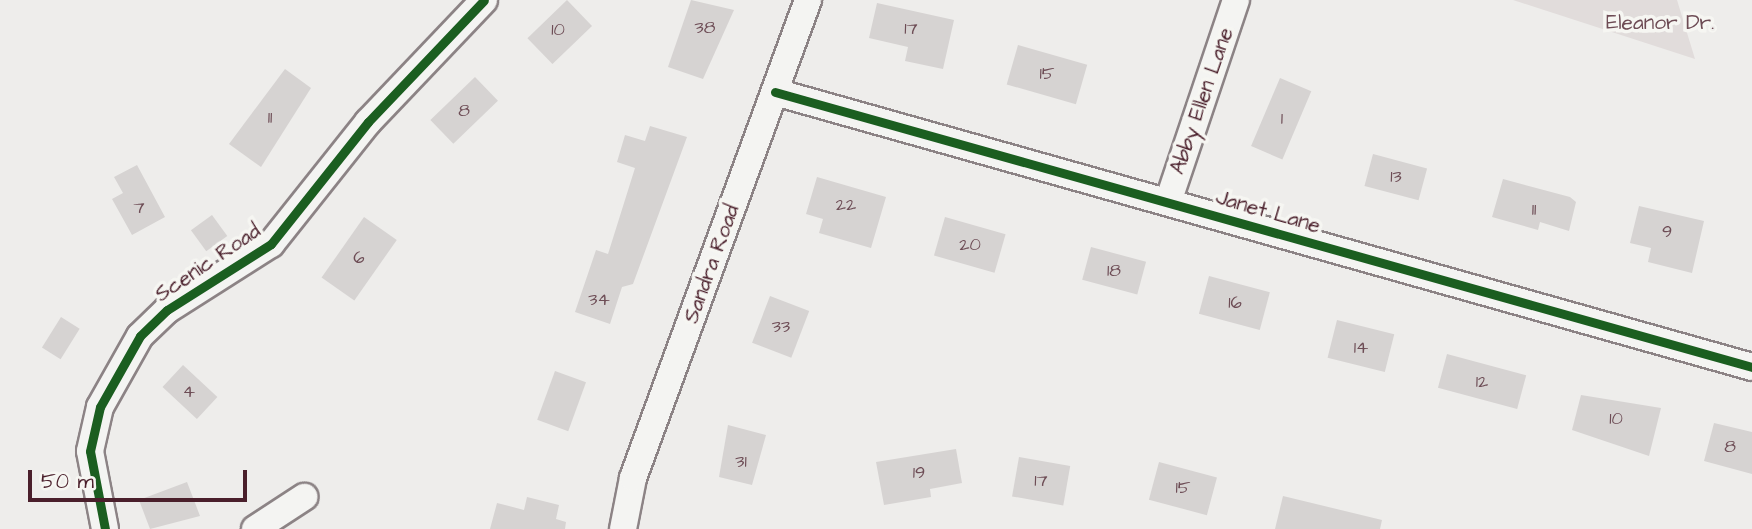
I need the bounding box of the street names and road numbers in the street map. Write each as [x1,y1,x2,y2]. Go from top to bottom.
street label: Abby Ellen Lane [1165,24,1239,178]
street label: Janet Lane [1213,185,1323,239]
street label: Sandra Road [679,201,745,327]
street label: Scenic Road [150,219,266,307]

